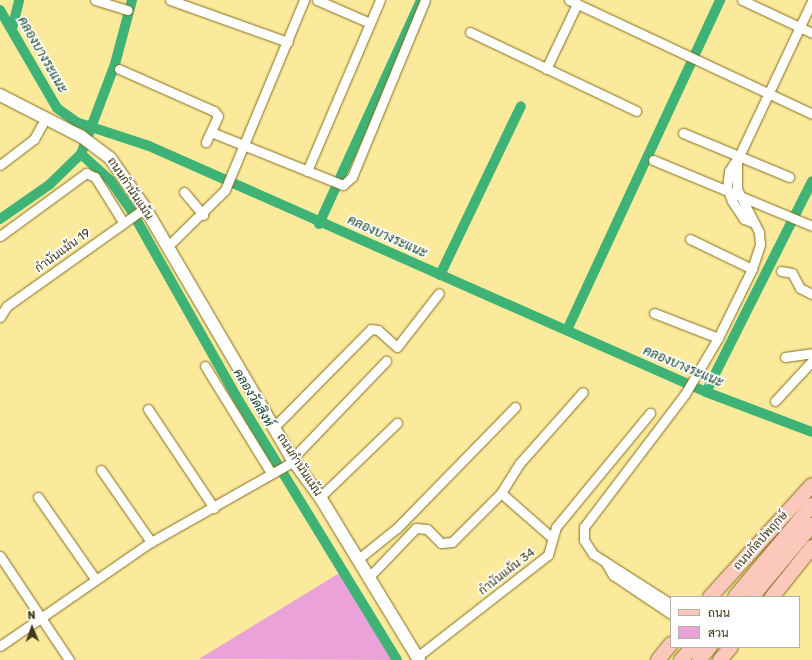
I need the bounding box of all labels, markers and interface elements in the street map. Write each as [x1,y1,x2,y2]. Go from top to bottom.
water label: คลองบางระแนะ [14,14,70,96]
street label: ถนนกำนันแม้น [104,155,156,223]
water label: คลองบางระแนะ [345,212,429,262]
street label: กำนันแม้น 19 [32,226,94,276]
water label: คลองบางระแนะ [641,343,725,391]
water label: คลองวัดสิงห์ [230,366,276,430]
street label: ถนนกำนันแม้น [273,431,325,499]
street label: ถนนกัลปพฤกษ์ [731,508,791,574]
street label: กำนันแม้น 34 [476,546,538,598]
legend [670,596,800,648]
text: ถนน [708,606,730,620]
north arrow [12,608,52,648]
text: N [27,609,36,622]
text: สวน [708,626,729,640]

